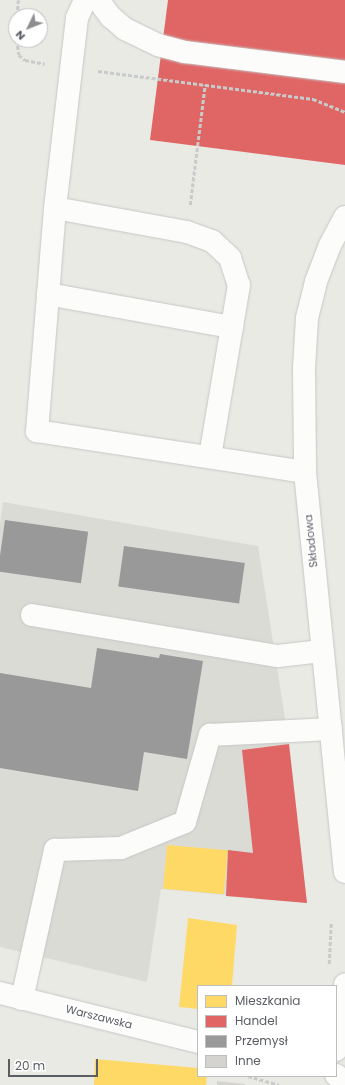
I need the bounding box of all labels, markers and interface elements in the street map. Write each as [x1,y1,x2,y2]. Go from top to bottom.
north arrow [8,8,48,48]
text: N [11,27,29,44]
street label: Składowa [302,514,320,568]
legend [197,985,337,1077]
text: Mieszkania [235,992,301,1009]
street label: Warszawska [64,1002,134,1032]
text: Handel [235,1012,278,1029]
text: Przemysł [235,1032,288,1049]
scale bar [10,1051,100,1077]
text: Inne [235,1052,261,1069]
text: 20 m [15,1057,45,1074]

